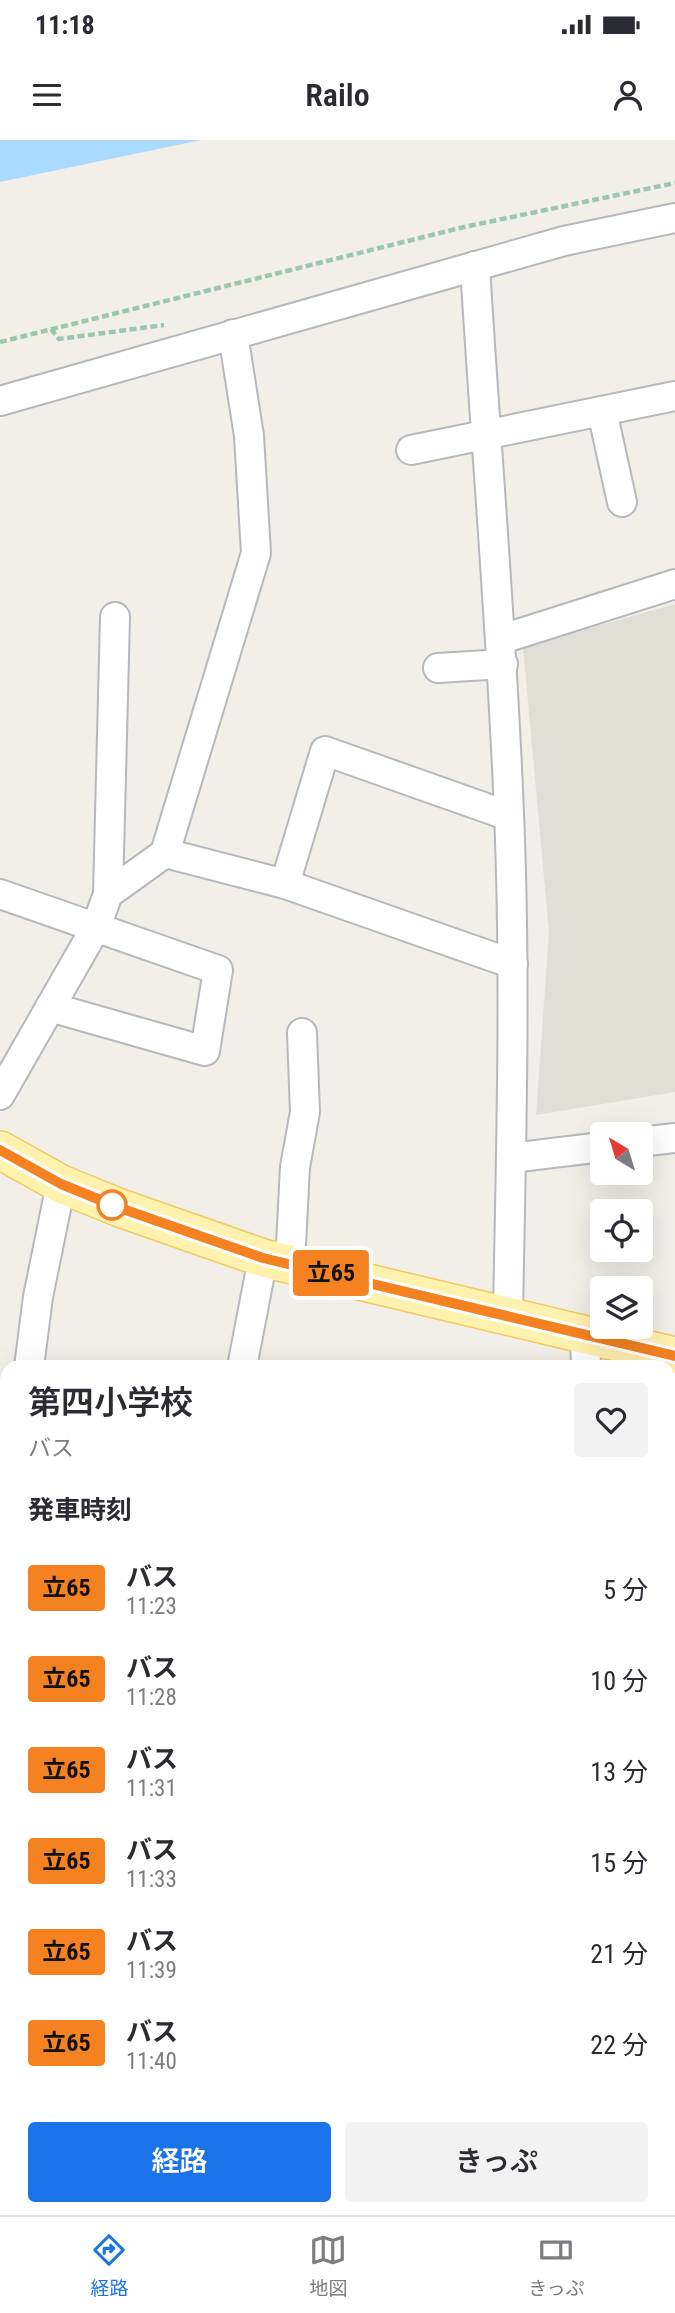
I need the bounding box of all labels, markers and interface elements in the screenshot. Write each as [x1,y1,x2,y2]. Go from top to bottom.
text: 11:18 [35,10,95,40]
icon: menu [28,76,66,114]
text: Railo [305,76,370,114]
icon: person [609,76,647,114]
north arrow [590,1122,653,1185]
map controls [590,1122,653,1339]
unlabelled marker [97,1190,127,1220]
button: locate [590,1199,653,1262]
line badge: 立65 [291,1250,371,1296]
text: 立65 [307,1259,355,1287]
button: layers [590,1276,653,1339]
text: 第四小学校 [28,1383,193,1422]
button: heart [574,1383,648,1457]
text: バス [28,1435,74,1462]
text: 発車時刻 [28,1495,132,1525]
text: バス [126,1562,178,1592]
text: 立65 [42,1574,91,1602]
text: 5 分 [603,1575,648,1605]
text: 11:23 [126,1593,177,1620]
text: バス [126,1653,178,1683]
text: 立65 [42,1665,91,1693]
text: 10 分 [590,1666,648,1696]
text: 11:28 [126,1684,177,1711]
text: バス [126,1744,178,1774]
text: 立65 [42,1756,91,1784]
text: 13 分 [590,1757,648,1787]
text: 11:31 [126,1775,177,1802]
text: バス [126,1835,178,1865]
text: 立65 [42,1847,91,1875]
text: 15 分 [590,1848,648,1878]
text: 11:33 [126,1866,177,1893]
text: バス [126,1926,178,1956]
text: 立65 [42,1938,91,1966]
text: 21 分 [590,1939,648,1969]
text: 11:39 [126,1957,177,1984]
text: バス [126,2017,178,2047]
text: 立65 [42,2029,91,2057]
text: 22 分 [590,2030,648,2060]
text: 11:40 [126,2048,177,2075]
button: 経路 [28,2122,331,2202]
button: きっぷ [345,2122,648,2202]
tab: 経路 [90,2231,128,2300]
tab: 地図 [309,2231,347,2300]
tab: きっぷ [528,2231,585,2300]

